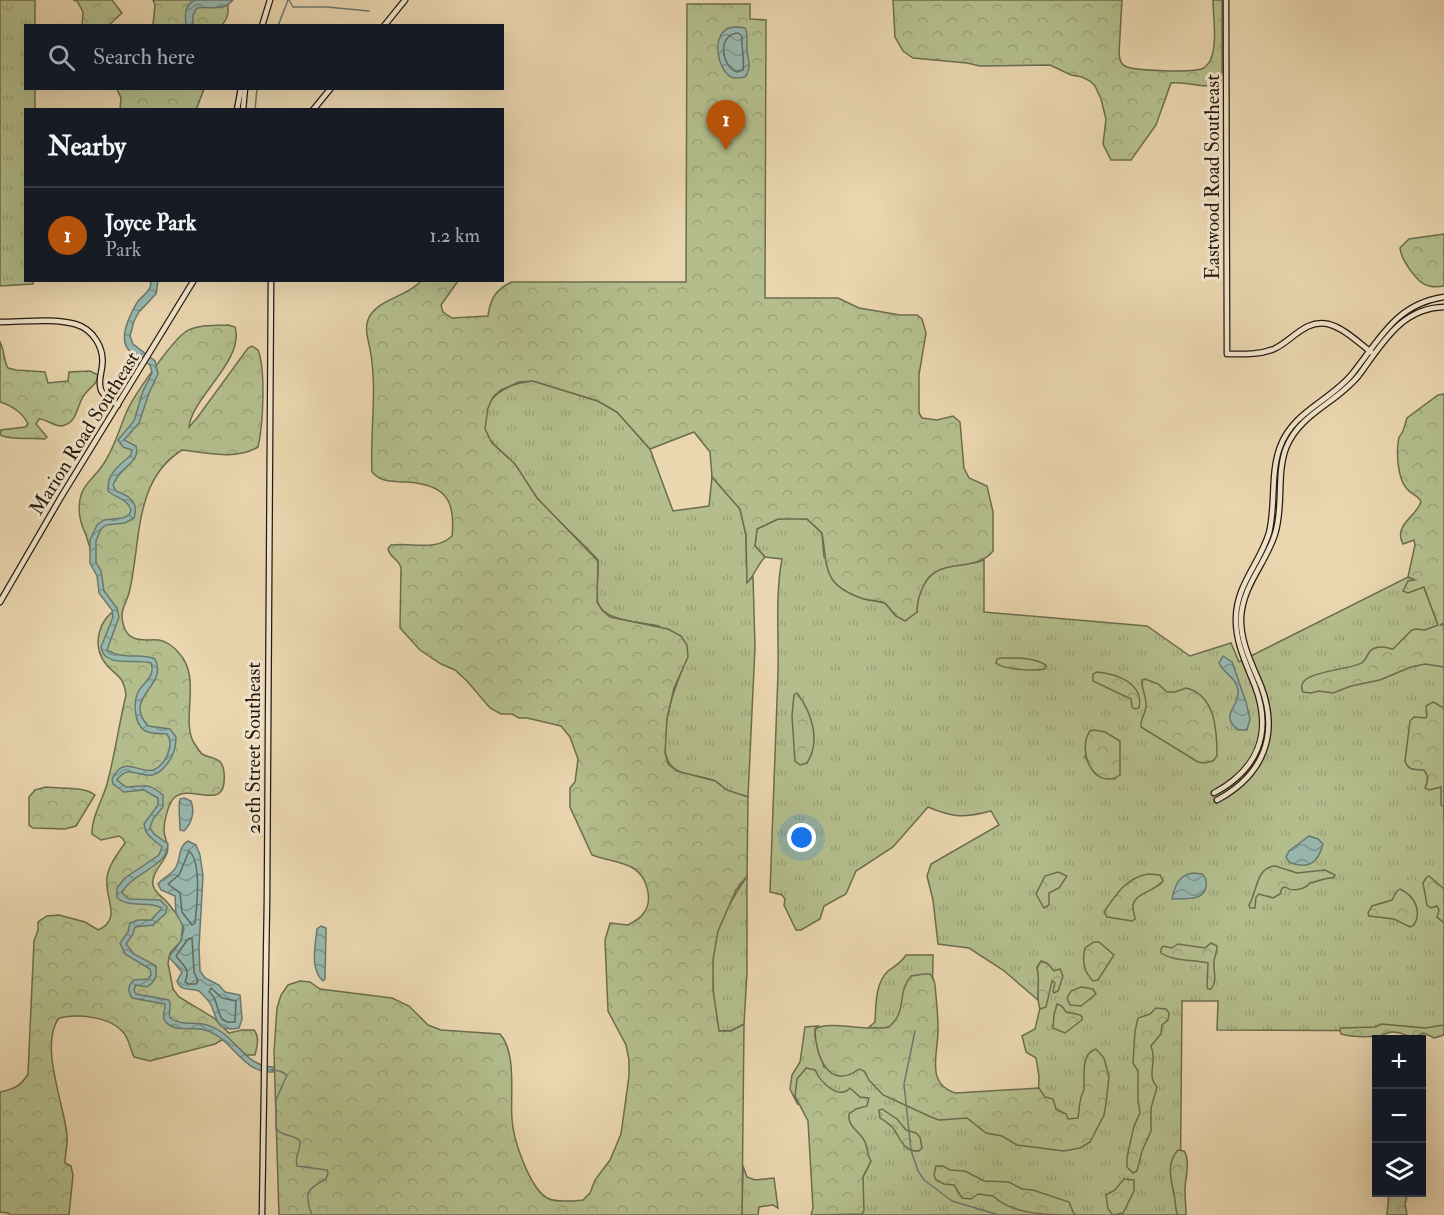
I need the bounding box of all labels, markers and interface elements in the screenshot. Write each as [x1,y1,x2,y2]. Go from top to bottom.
search box [24,24,504,90]
icon: search [45,41,78,74]
text: Search here [93,43,195,71]
street label: Eastwood Road Southeast [1200,74,1225,280]
pin: 1 [706,100,746,150]
text: Nearby [48,131,126,163]
text: Joyce Park [105,209,196,237]
text: 1 [64,223,71,248]
text: 1.2 km [430,223,480,248]
text: Park [105,237,141,262]
street label: Marion Road Southeast [24,346,145,520]
street label: 20th Street Southeast [241,662,266,834]
your location [787,823,816,852]
map controls [1372,1035,1426,1197]
button: + [1372,1035,1426,1089]
button: − [1372,1089,1426,1143]
button: layers [1372,1143,1426,1197]

